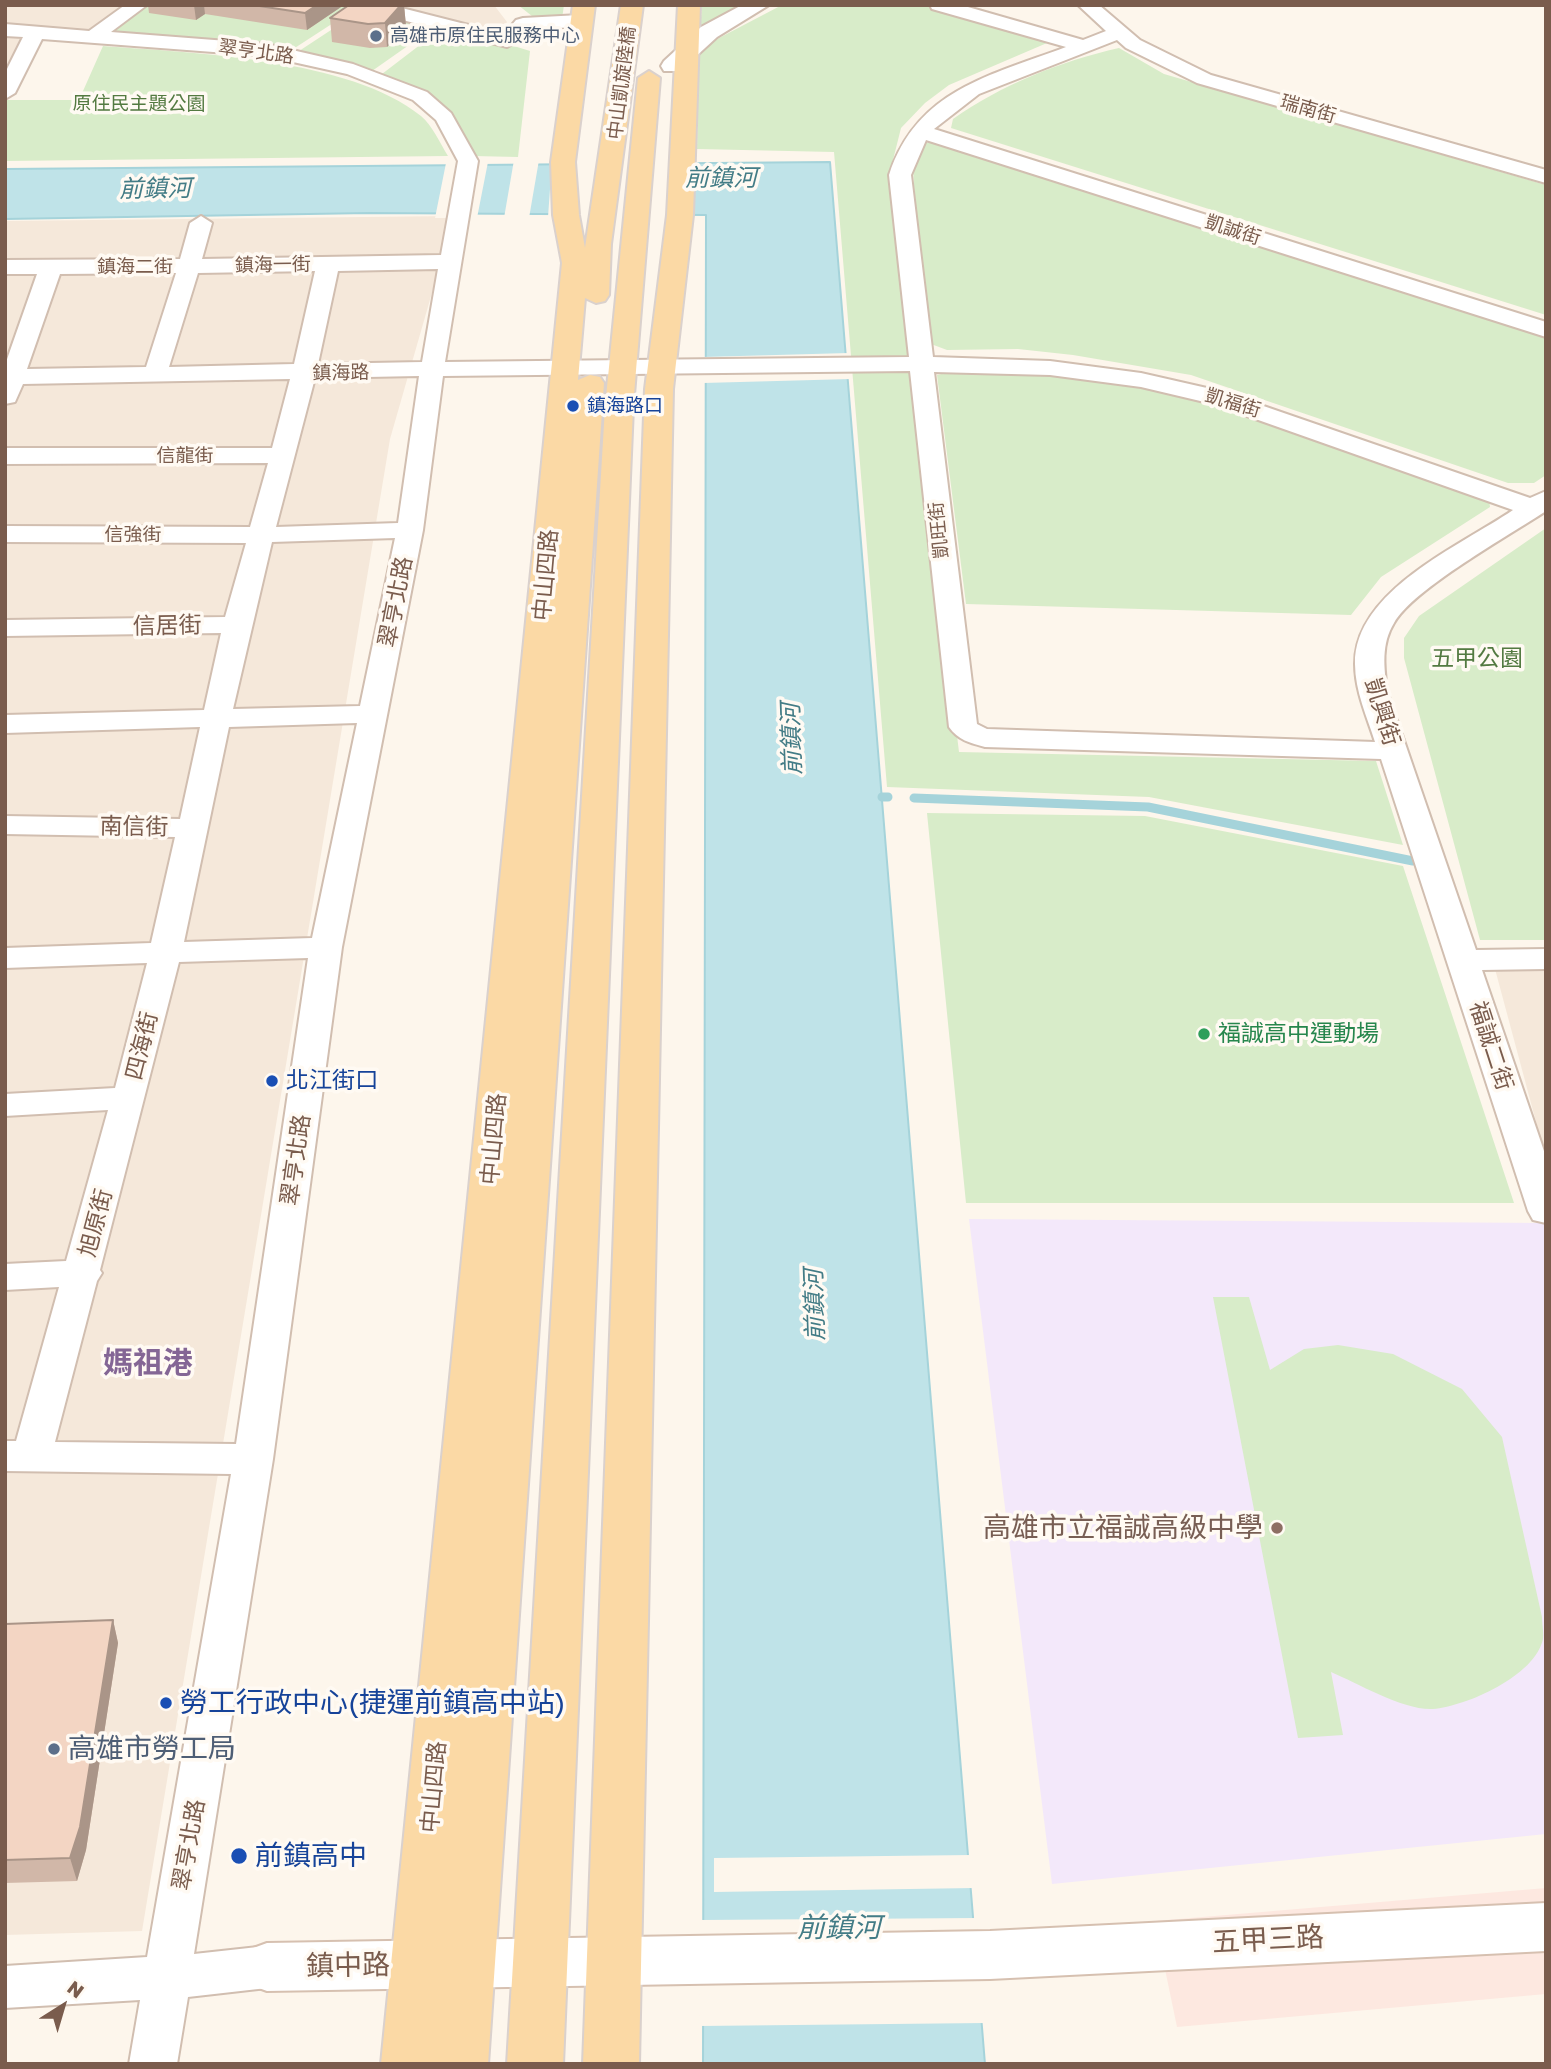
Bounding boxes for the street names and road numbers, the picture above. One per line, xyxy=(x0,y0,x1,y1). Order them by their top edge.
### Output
street label: 中山凱旋陸橋 xyxy=(604,25,640,141)
street label: 翠亨北路 xyxy=(217,35,295,69)
street label: 瑞南街 xyxy=(1277,90,1339,128)
street label: 凱誠街 xyxy=(1202,210,1264,250)
street label: 鎮海一街 xyxy=(235,253,311,277)
street label: 鎮海二街 xyxy=(97,256,173,278)
street label: 鎮海路 xyxy=(312,361,370,385)
street label: 凱福街 xyxy=(1202,384,1264,422)
street label: 信龍街 xyxy=(157,445,213,467)
street label: 凱旺街 xyxy=(925,500,953,560)
street label: 信強街 xyxy=(105,524,161,546)
street label: 中山四路 xyxy=(528,528,564,622)
street label: 翠亨北路 xyxy=(374,554,418,650)
street label: 信居街 xyxy=(132,612,202,640)
street label: 凱興街 xyxy=(1359,675,1405,749)
street label: 南信街 xyxy=(99,813,169,841)
street label: 福誠二街 xyxy=(1464,998,1518,1094)
street label: 四海街 xyxy=(120,1009,164,1083)
street label: 中山四路 xyxy=(476,1092,512,1186)
street label: 翠亨北路 xyxy=(276,1113,316,1207)
street label: 旭原街 xyxy=(74,1186,118,1260)
street label: 中山四路 xyxy=(416,1740,452,1834)
street label: 翠亨北路 xyxy=(167,1797,211,1893)
street label: 五甲三路 xyxy=(1211,1920,1325,1960)
street label: 鎮中路 xyxy=(306,1948,390,1984)

